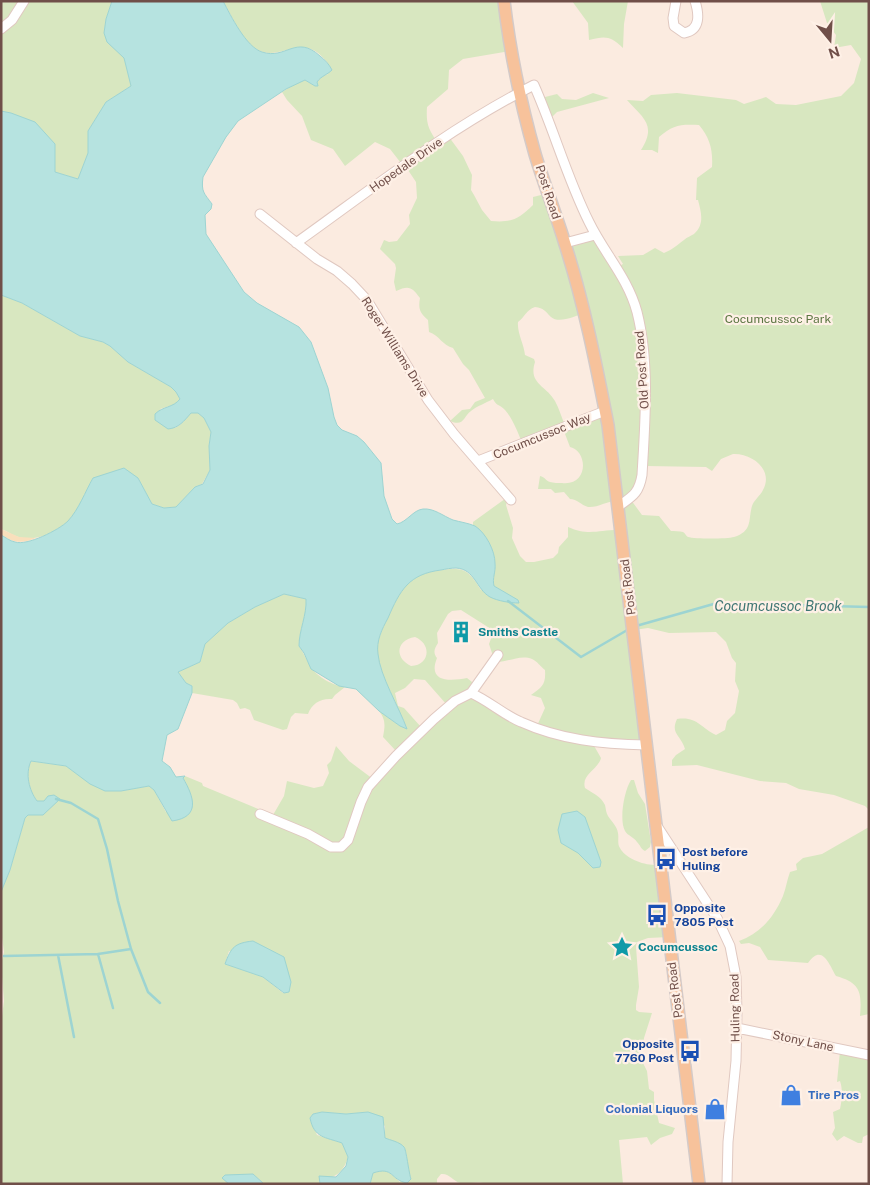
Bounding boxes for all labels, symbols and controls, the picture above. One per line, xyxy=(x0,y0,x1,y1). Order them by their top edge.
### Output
north arrow xyxy=(805,15,855,65)
text: N xyxy=(826,43,842,62)
street label: Hopedale Drive xyxy=(367,135,445,195)
street label: Post Road xyxy=(533,163,563,221)
street label: Roger Williams Drive xyxy=(359,294,432,400)
park label: Cocumcussoc Park xyxy=(725,312,831,326)
street label: Old Post Road xyxy=(632,330,652,410)
street label: Cocumcussoc Way xyxy=(491,410,593,462)
street label: Post Road xyxy=(618,558,638,616)
water label: Cocumcussoc Brook xyxy=(714,598,842,614)
building icon: Smiths Castle xyxy=(448,619,474,645)
place label: Smiths Castle xyxy=(478,625,558,639)
place label: Post before Huling xyxy=(682,845,748,873)
bus stop icon: Post before Huling xyxy=(653,846,679,872)
place label: Opposite 7805 Post xyxy=(674,901,734,929)
bus stop icon: Opposite 7805 Post xyxy=(644,902,670,928)
place icon: Cocumcussoc xyxy=(609,934,635,960)
place label: Cocumcussoc xyxy=(638,940,718,954)
street label: Post Road xyxy=(665,961,685,1019)
street label: Huling Road xyxy=(727,974,743,1042)
street label: Stony Lane xyxy=(771,1028,835,1054)
place label: Opposite 7760 Post xyxy=(615,1037,674,1065)
bus stop icon: Opposite 7760 Post xyxy=(677,1038,703,1064)
shop icon: Tire Pros xyxy=(778,1082,804,1108)
place label: Tire Pros xyxy=(808,1088,859,1102)
shop icon: Colonial Liquors xyxy=(702,1096,728,1122)
place label: Colonial Liquors xyxy=(605,1102,698,1116)

